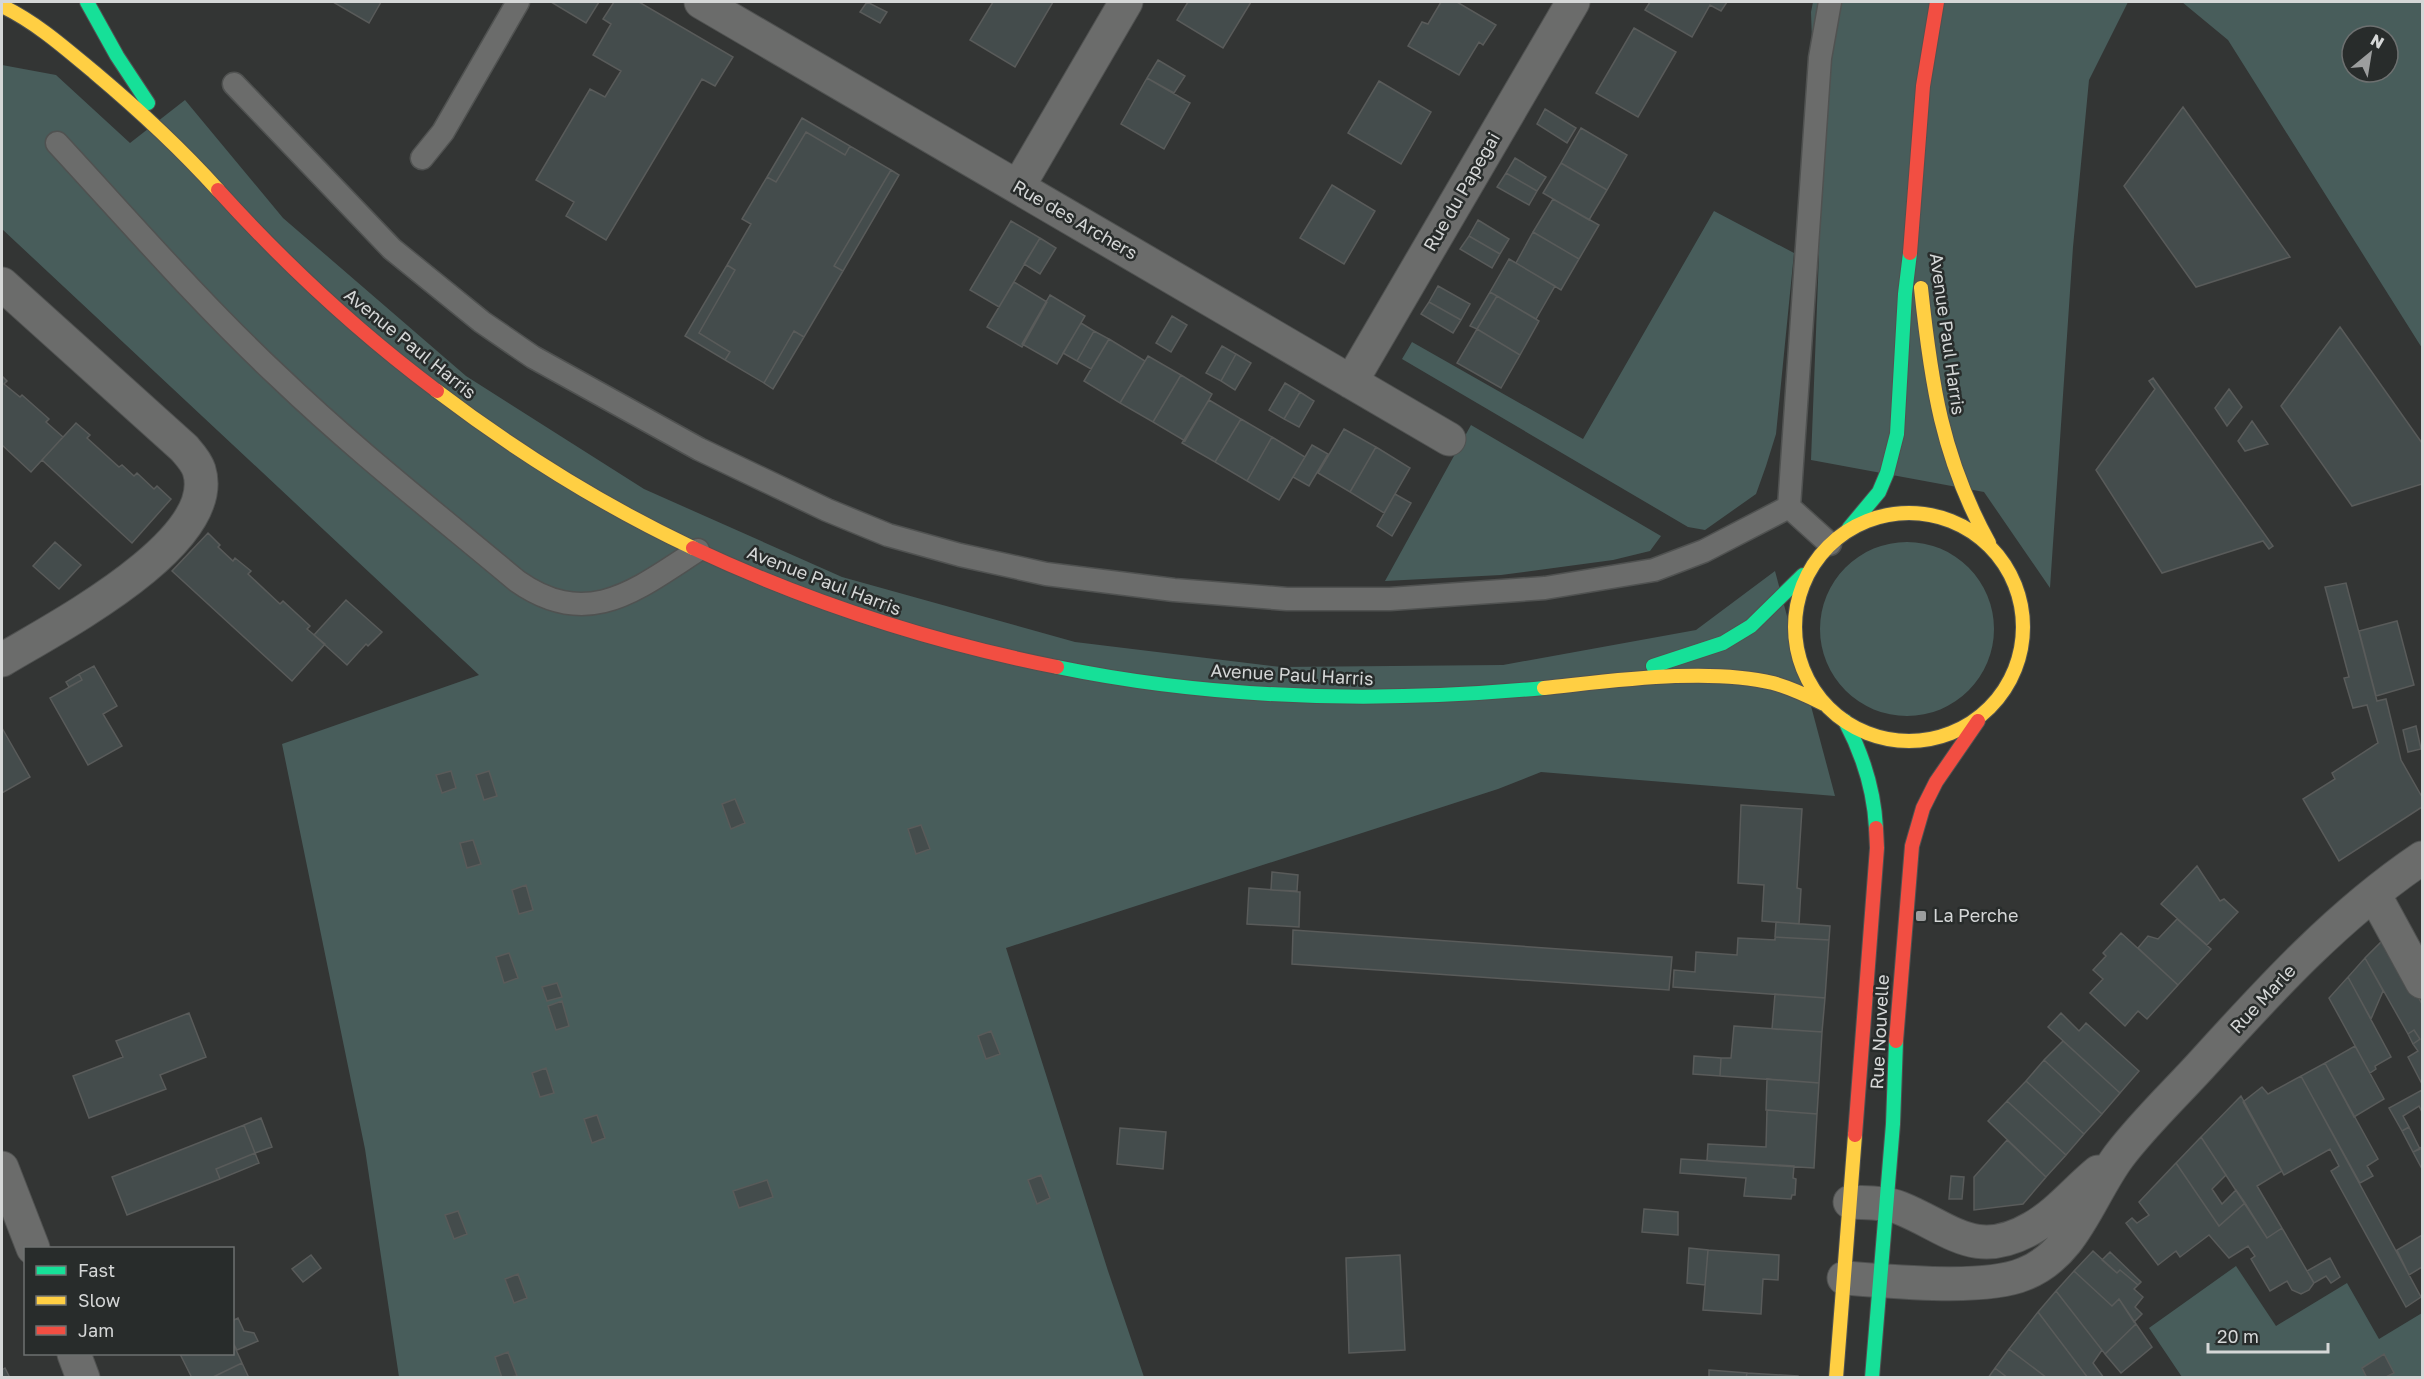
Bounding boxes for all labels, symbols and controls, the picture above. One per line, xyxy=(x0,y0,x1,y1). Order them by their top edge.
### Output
north arrow xyxy=(2340,24,2400,84)
text: N xyxy=(2367,29,2388,53)
street label: Rue du Papegai xyxy=(1418,128,1504,255)
street label: Rue des Archers xyxy=(1009,175,1142,264)
street label: Avenue Paul Harris xyxy=(1926,252,1970,416)
street label: Avenue Paul Harris xyxy=(340,283,481,403)
street label: Avenue Paul Harris xyxy=(744,541,904,620)
street label: Avenue Paul Harris xyxy=(1210,659,1374,689)
place label: La Perche xyxy=(1933,904,2018,926)
marker: La Perche xyxy=(1914,909,1928,923)
street label: Rue Marle xyxy=(2225,959,2300,1037)
street label: Rue Nouvelle xyxy=(1865,974,1893,1090)
legend xyxy=(24,1247,234,1355)
text: Fast xyxy=(78,1259,115,1281)
text: Slow xyxy=(78,1289,121,1311)
scale bar xyxy=(2208,1316,2328,1354)
text: Jam xyxy=(78,1319,114,1341)
text: 20 m xyxy=(2217,1325,2259,1347)

